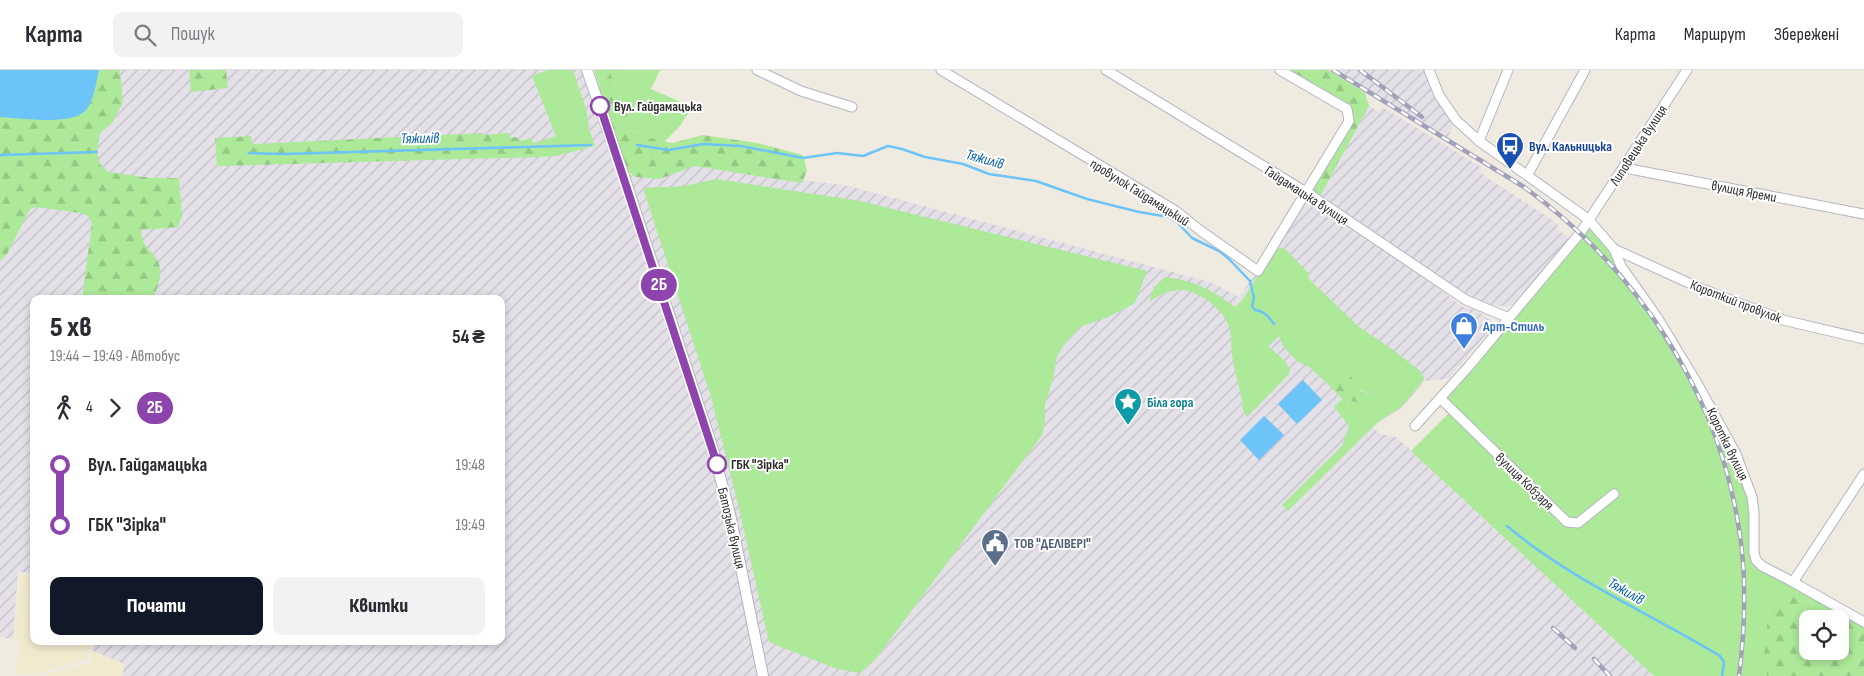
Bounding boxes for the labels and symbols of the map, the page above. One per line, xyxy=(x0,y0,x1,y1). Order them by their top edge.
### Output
marker: Вул. Гайдамацька xyxy=(590,96,610,116)
place label: Вул. Гайдамацька xyxy=(614,98,702,115)
street label: Липовецька вулиця xyxy=(1606,102,1671,190)
water label: Тяжилів xyxy=(400,129,440,148)
bus stop icon: Вул. Кальницька xyxy=(1495,131,1525,170)
place label: Вул. Кальницька xyxy=(1529,138,1612,155)
water label: Тяжилів xyxy=(964,145,1006,174)
street label: провулок Гайдамацький xyxy=(1087,155,1193,230)
street label: Гайдамацька вулиця xyxy=(1262,162,1352,229)
street label: вулиця Яреми xyxy=(1710,177,1778,206)
line badge: 2Б xyxy=(636,269,682,301)
street label: Короткий провулок xyxy=(1688,276,1785,327)
shop icon: Арт-Стиль xyxy=(1449,311,1479,350)
place label: Арт-Стиль xyxy=(1482,318,1545,335)
place icon: Біла гора xyxy=(1113,387,1143,426)
place label: Біла гора xyxy=(1147,394,1194,411)
street label: Коротка вулиця xyxy=(1703,405,1752,483)
street label: вулиця Кобзаря xyxy=(1492,449,1557,513)
marker: ГБК "Зірка" xyxy=(707,454,727,474)
place label: ГБК "Зірка" xyxy=(731,456,789,473)
street label: Батозька вулиця xyxy=(714,486,749,570)
public building icon: ТОВ "ДЕЛІВЕРІ" xyxy=(980,528,1010,567)
place label: ТОВ "ДЕЛІВЕРІ" xyxy=(1014,535,1091,552)
water label: Тяжилів xyxy=(1604,574,1647,609)

